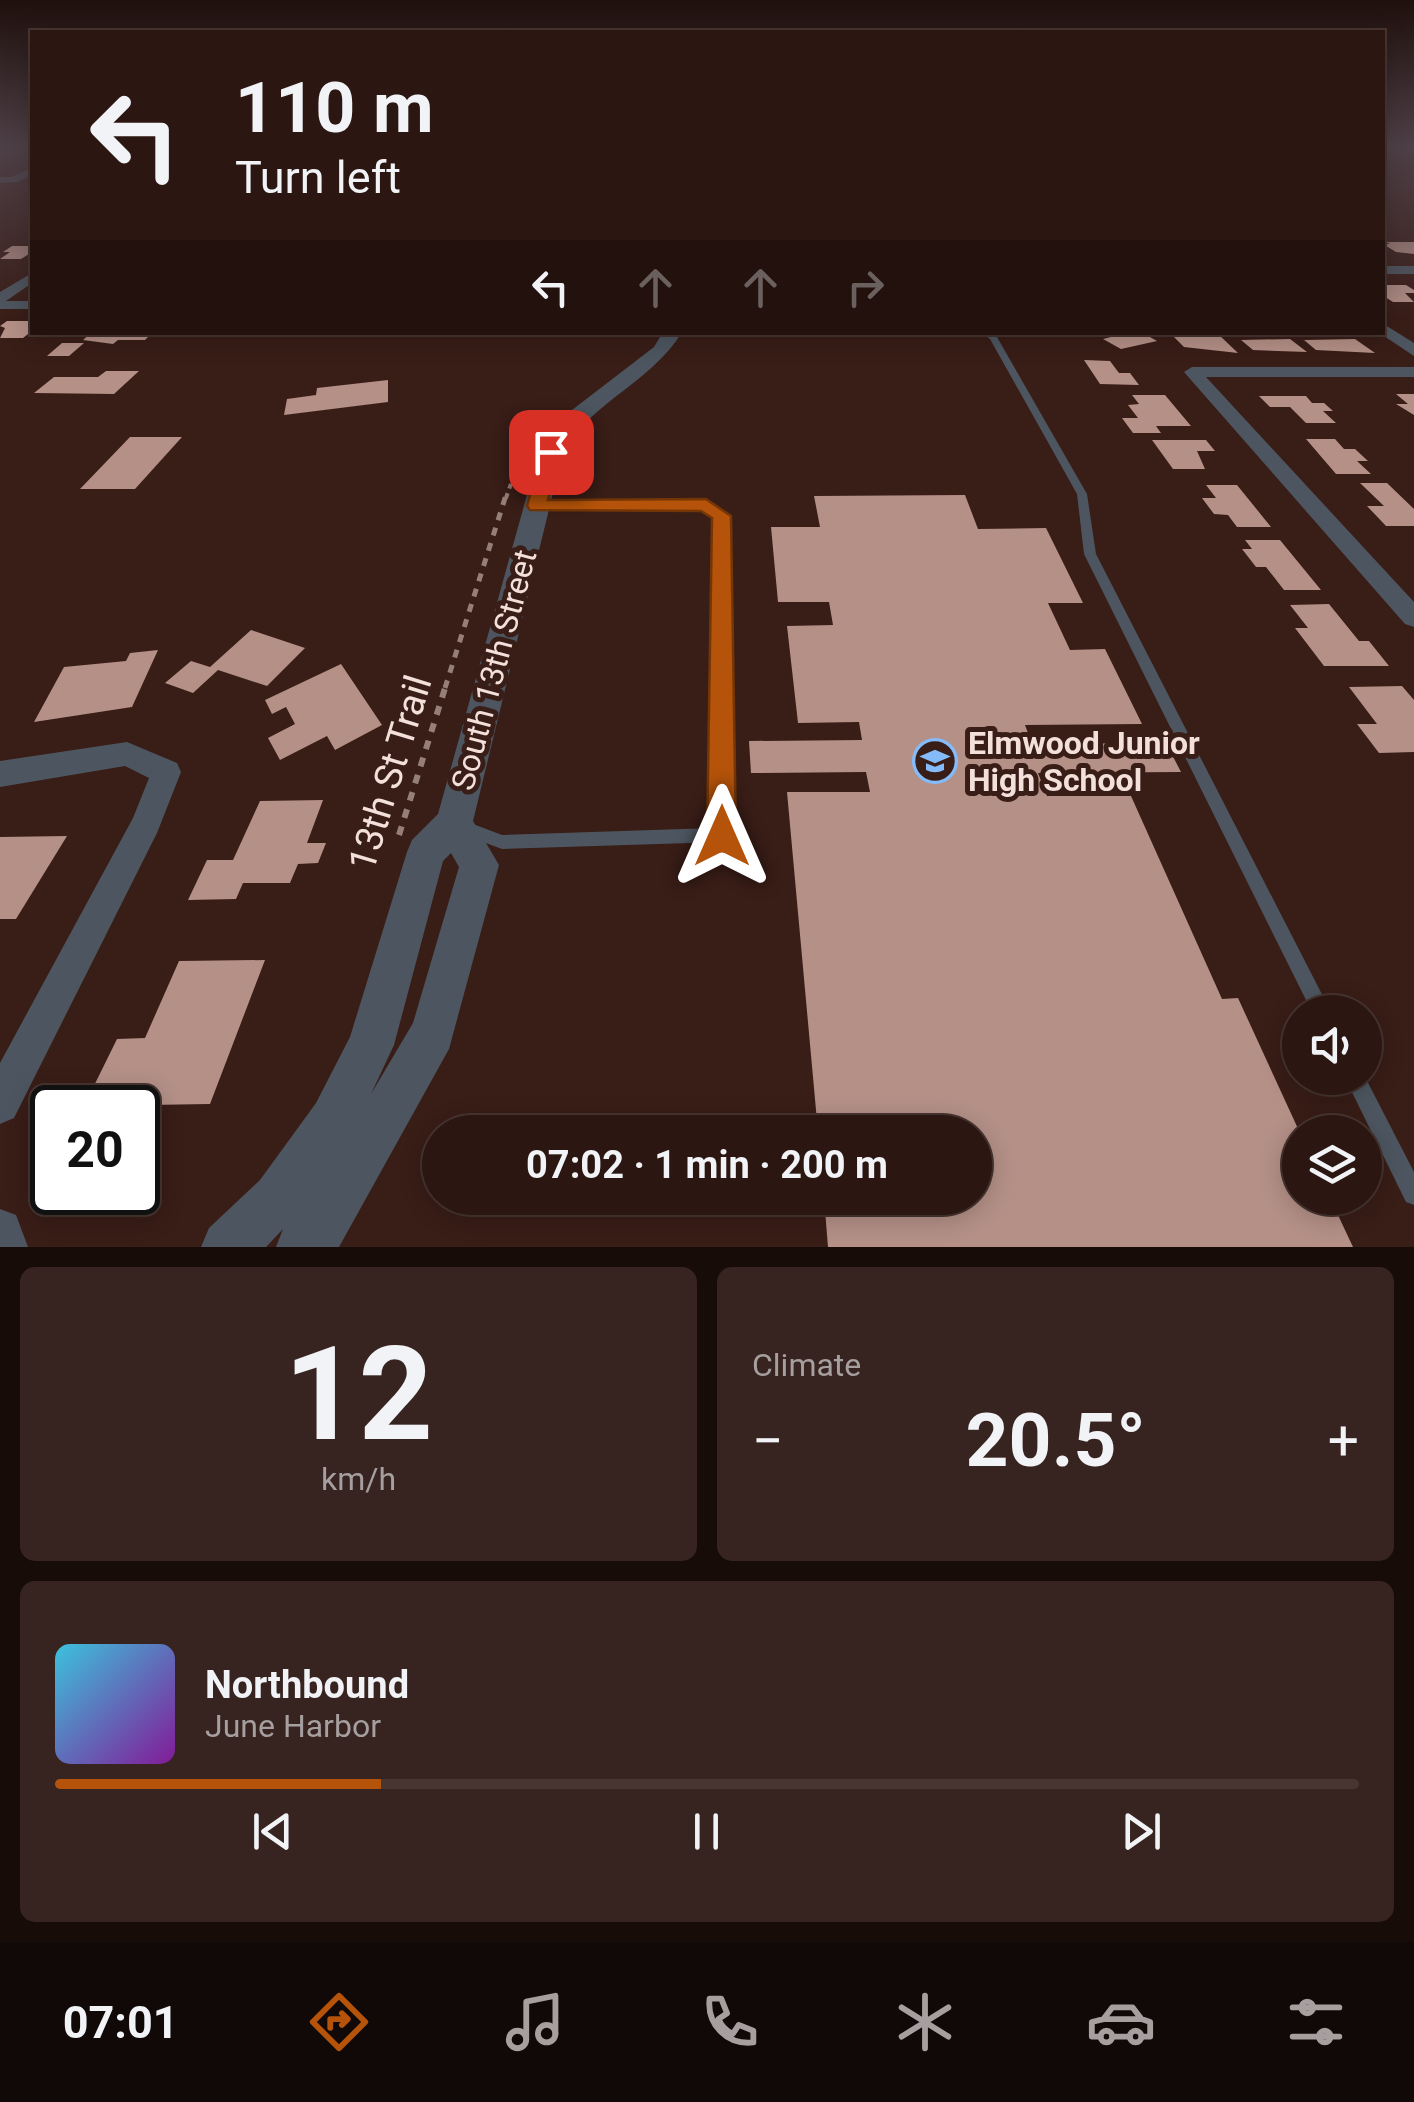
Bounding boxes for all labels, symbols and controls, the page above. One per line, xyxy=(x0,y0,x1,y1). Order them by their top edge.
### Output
text: 110 m xyxy=(235,67,434,149)
icon: left xyxy=(70,70,200,200)
text: Turn left xyxy=(235,151,401,204)
icon: left xyxy=(523,260,578,315)
icon: ahead xyxy=(628,260,683,315)
icon: ahead xyxy=(733,260,788,315)
icon: right xyxy=(838,260,893,315)
pin xyxy=(509,410,594,495)
icon: arrive xyxy=(524,425,579,480)
street label: South 13th Street xyxy=(444,546,544,794)
street label: 13th St Trail xyxy=(339,670,441,876)
place label: Elmwood Junior High School xyxy=(968,724,1200,799)
school or university icon: Elmwood Junior High School xyxy=(912,738,958,784)
position arrow xyxy=(670,784,774,888)
map controls xyxy=(1282,995,1382,1215)
button: sound xyxy=(1282,995,1382,1095)
speed limit sign: 20 xyxy=(30,1085,160,1215)
button: layers xyxy=(1282,1115,1382,1215)
text: 07:02 · 1 min · 200 m xyxy=(526,1143,888,1187)
text: 12 xyxy=(284,1318,433,1471)
text: Climate xyxy=(752,1346,861,1384)
text: 20.5° xyxy=(966,1396,1146,1484)
text: − xyxy=(752,1409,783,1473)
text: + xyxy=(1328,1409,1359,1473)
text: km/h xyxy=(321,1460,396,1498)
text: Northbound xyxy=(205,1663,409,1707)
text: June Harbor xyxy=(205,1707,381,1745)
icon: previous xyxy=(245,1804,300,1859)
icon: pause xyxy=(679,1804,734,1859)
icon: next xyxy=(1114,1804,1169,1859)
icon: directions xyxy=(304,1987,374,2057)
icon: music xyxy=(500,1987,570,2057)
icon: phone xyxy=(695,1987,765,2057)
icon: climate xyxy=(890,1987,960,2057)
icon: car xyxy=(1086,1987,1156,2057)
icon: filters xyxy=(1281,1987,1351,2057)
text: 07:01 xyxy=(63,1996,179,2049)

